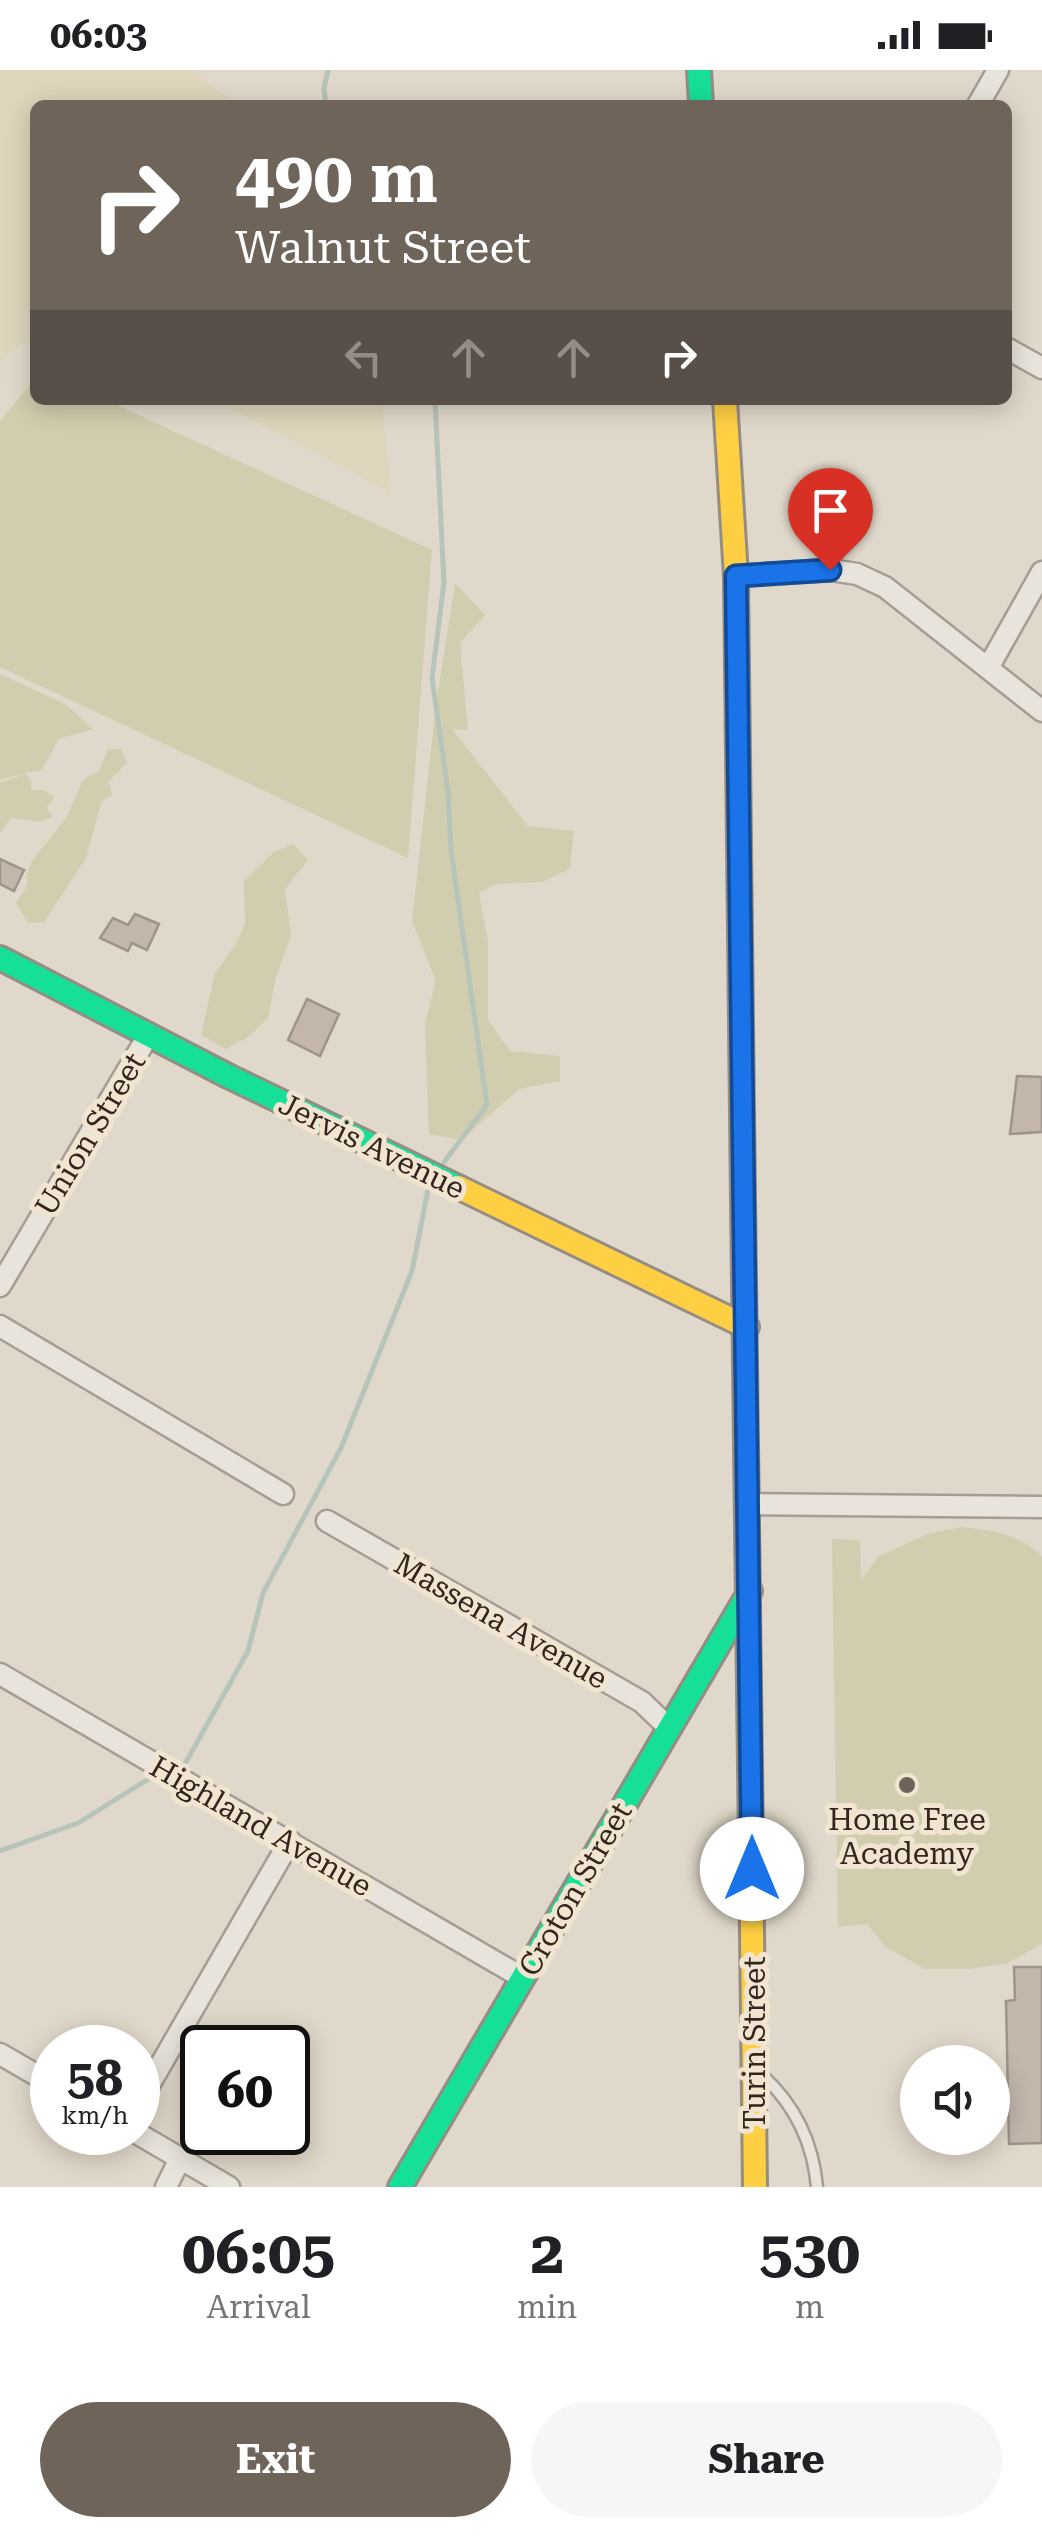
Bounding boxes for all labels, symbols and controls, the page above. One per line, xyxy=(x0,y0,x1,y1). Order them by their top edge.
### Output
text: 06:03 xyxy=(50,13,147,57)
text: 490 m xyxy=(235,137,438,219)
icon: right xyxy=(70,140,200,270)
text: Walnut Street xyxy=(235,221,531,274)
icon: left xyxy=(336,330,391,385)
icon: ahead xyxy=(441,330,496,385)
icon: ahead xyxy=(546,330,601,385)
icon: right xyxy=(651,330,706,385)
pin xyxy=(788,468,873,571)
icon: arrive xyxy=(803,483,858,538)
street label: Union Street xyxy=(28,1046,152,1222)
street label: Jervis Avenue xyxy=(273,1086,471,1206)
street label: Massena Avenue xyxy=(388,1546,614,1696)
street label: Highland Avenue xyxy=(144,1748,378,1904)
marker: Home Free Academy xyxy=(896,1774,918,1796)
street label: Croton Street xyxy=(511,1796,639,1982)
place label: Home Free Academy xyxy=(828,1802,986,1871)
position arrow xyxy=(700,1817,804,1921)
street label: Turin Street xyxy=(737,1956,772,2130)
speed limit sign: 60 xyxy=(180,2025,310,2155)
map controls xyxy=(900,2045,1010,2155)
button: sound xyxy=(900,2045,1010,2155)
text: 58 xyxy=(67,2049,123,2107)
text: km/h xyxy=(62,2101,128,2130)
text: 06:05 xyxy=(182,2217,335,2288)
text: 2 xyxy=(530,2217,564,2288)
text: 530 xyxy=(759,2217,860,2288)
text: Arrival xyxy=(207,2288,311,2326)
text: min xyxy=(517,2288,577,2326)
text: m xyxy=(795,2288,824,2326)
button: Exit xyxy=(40,2402,511,2517)
button: Share xyxy=(531,2402,1002,2517)

